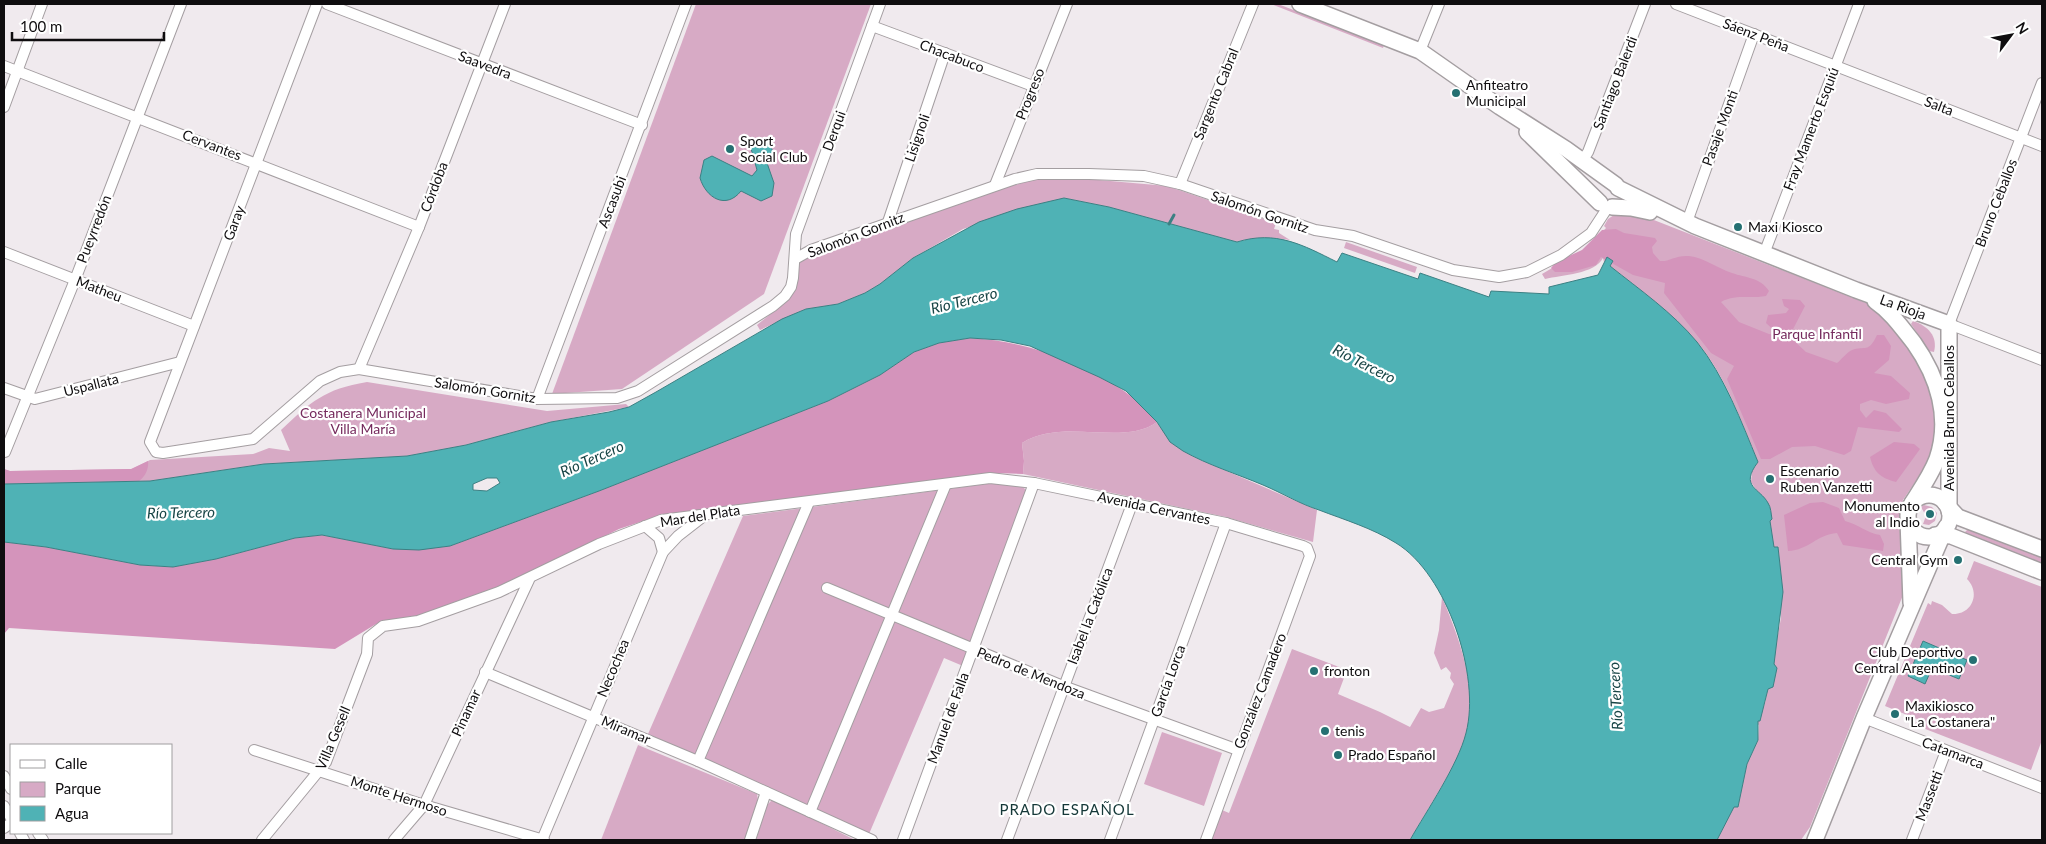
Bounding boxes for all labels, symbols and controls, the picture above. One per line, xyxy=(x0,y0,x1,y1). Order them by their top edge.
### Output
scale bar xyxy=(12,10,165,42)
north arrow xyxy=(1986,10,2036,60)
street label: Sáenz Peña xyxy=(1721,14,1792,55)
text: 100 m xyxy=(20,17,62,35)
text: N xyxy=(2012,19,2033,37)
street label: Santiago Balerdi xyxy=(1589,34,1640,132)
street label: Chacabuco xyxy=(917,35,987,76)
street label: Sargento Cabral xyxy=(1189,45,1242,142)
street label: Saavedra xyxy=(456,47,514,82)
street label: Progreso xyxy=(1011,65,1048,122)
street label: Fray Mamerto Esquiú xyxy=(1779,65,1842,193)
place label: Anfiteatro Municipal xyxy=(1466,76,1528,109)
marker: Anfiteatro Municipal xyxy=(1450,87,1462,99)
street label: Pasaje Monti xyxy=(1698,88,1741,168)
street label: Salta xyxy=(1922,92,1956,119)
street label: Derqui xyxy=(818,108,849,153)
street label: Lisignoli xyxy=(900,112,933,164)
street label: Cervantes xyxy=(180,126,244,164)
place label: Sport Social Club xyxy=(740,132,808,165)
marker: Sport Social Club xyxy=(724,143,736,155)
street label: Bruno Ceballos xyxy=(1971,156,2020,249)
street label: Córdoba xyxy=(416,159,451,214)
street label: Ascasubi xyxy=(594,173,629,230)
street label: Salomón Gornitz xyxy=(1209,187,1311,236)
street label: Pueyrredón xyxy=(73,192,114,265)
street label: Garay xyxy=(219,202,248,243)
street label: Salomón Gornitz xyxy=(805,208,907,261)
place label: Maxi Kiosco xyxy=(1748,218,1823,235)
marker: Maxi Kiosco xyxy=(1732,221,1744,233)
street label: Matheu xyxy=(74,272,124,305)
water label: Río Tercero xyxy=(929,283,999,317)
street label: La Rioja xyxy=(1878,290,1929,323)
park label: Parque Infantil xyxy=(1772,325,1862,342)
water label: Río Tercero xyxy=(1330,340,1399,387)
street label: Avenida Bruno Ceballos xyxy=(1940,345,1957,491)
street label: Uspallata xyxy=(62,369,120,400)
street label: Salomón Gornitz xyxy=(433,373,537,406)
park label: Costanera Municipal Villa María xyxy=(300,404,426,437)
water label: Río Tercero xyxy=(557,436,627,480)
place label: Escenario Ruben Vanzetti xyxy=(1780,462,1872,495)
marker: Escenario Ruben Vanzetti xyxy=(1764,473,1776,485)
street label: Avenida Cervantes xyxy=(1096,487,1212,528)
place label: Monumento al Indio xyxy=(1844,497,1920,530)
street label: Mar del Plata xyxy=(659,501,741,530)
water label: Río Tercero xyxy=(147,502,215,522)
marker: Monumento al Indio xyxy=(1924,508,1936,520)
place label: Central Gym xyxy=(1871,551,1948,568)
marker: Central Gym xyxy=(1952,554,1964,566)
street label: Isabel la Católica xyxy=(1063,565,1116,667)
street label: González Camadero xyxy=(1230,631,1289,751)
street label: Necochea xyxy=(593,636,632,699)
street label: García Lorca xyxy=(1147,642,1188,719)
street label: Pedro de Mendoza xyxy=(975,643,1088,702)
place label: Club Deportivo Central Argentino xyxy=(1854,643,1963,676)
marker: Club Deportivo Central Argentino xyxy=(1967,654,1979,666)
water label: Río Tercero xyxy=(1604,661,1626,730)
place label: fronton xyxy=(1324,662,1370,679)
marker: fronton xyxy=(1308,665,1320,677)
street label: Manuel de Falla xyxy=(923,670,972,766)
street label: Pinamar xyxy=(447,687,484,739)
place label: Maxikiosco "La Costanera" xyxy=(1905,697,1995,730)
street label: Villa Gesell xyxy=(312,703,354,772)
marker: Maxikiosco "La Costanera" xyxy=(1889,708,1901,720)
street label: Miramar xyxy=(599,712,653,747)
place label: tenis xyxy=(1335,722,1365,739)
marker: tenis xyxy=(1319,725,1331,737)
street label: Catamarca xyxy=(1920,733,1987,772)
legend xyxy=(10,744,172,834)
place label: Prado Español xyxy=(1348,746,1435,763)
marker: Prado Español xyxy=(1332,749,1344,761)
text: Calle xyxy=(55,754,88,772)
street label: Massetti xyxy=(1911,768,1946,823)
street label: Monte Hermoso xyxy=(349,772,450,819)
text: Parque xyxy=(55,779,101,797)
district label: PRADO ESPAÑOL xyxy=(999,800,1135,818)
text: Agua xyxy=(55,804,89,822)

